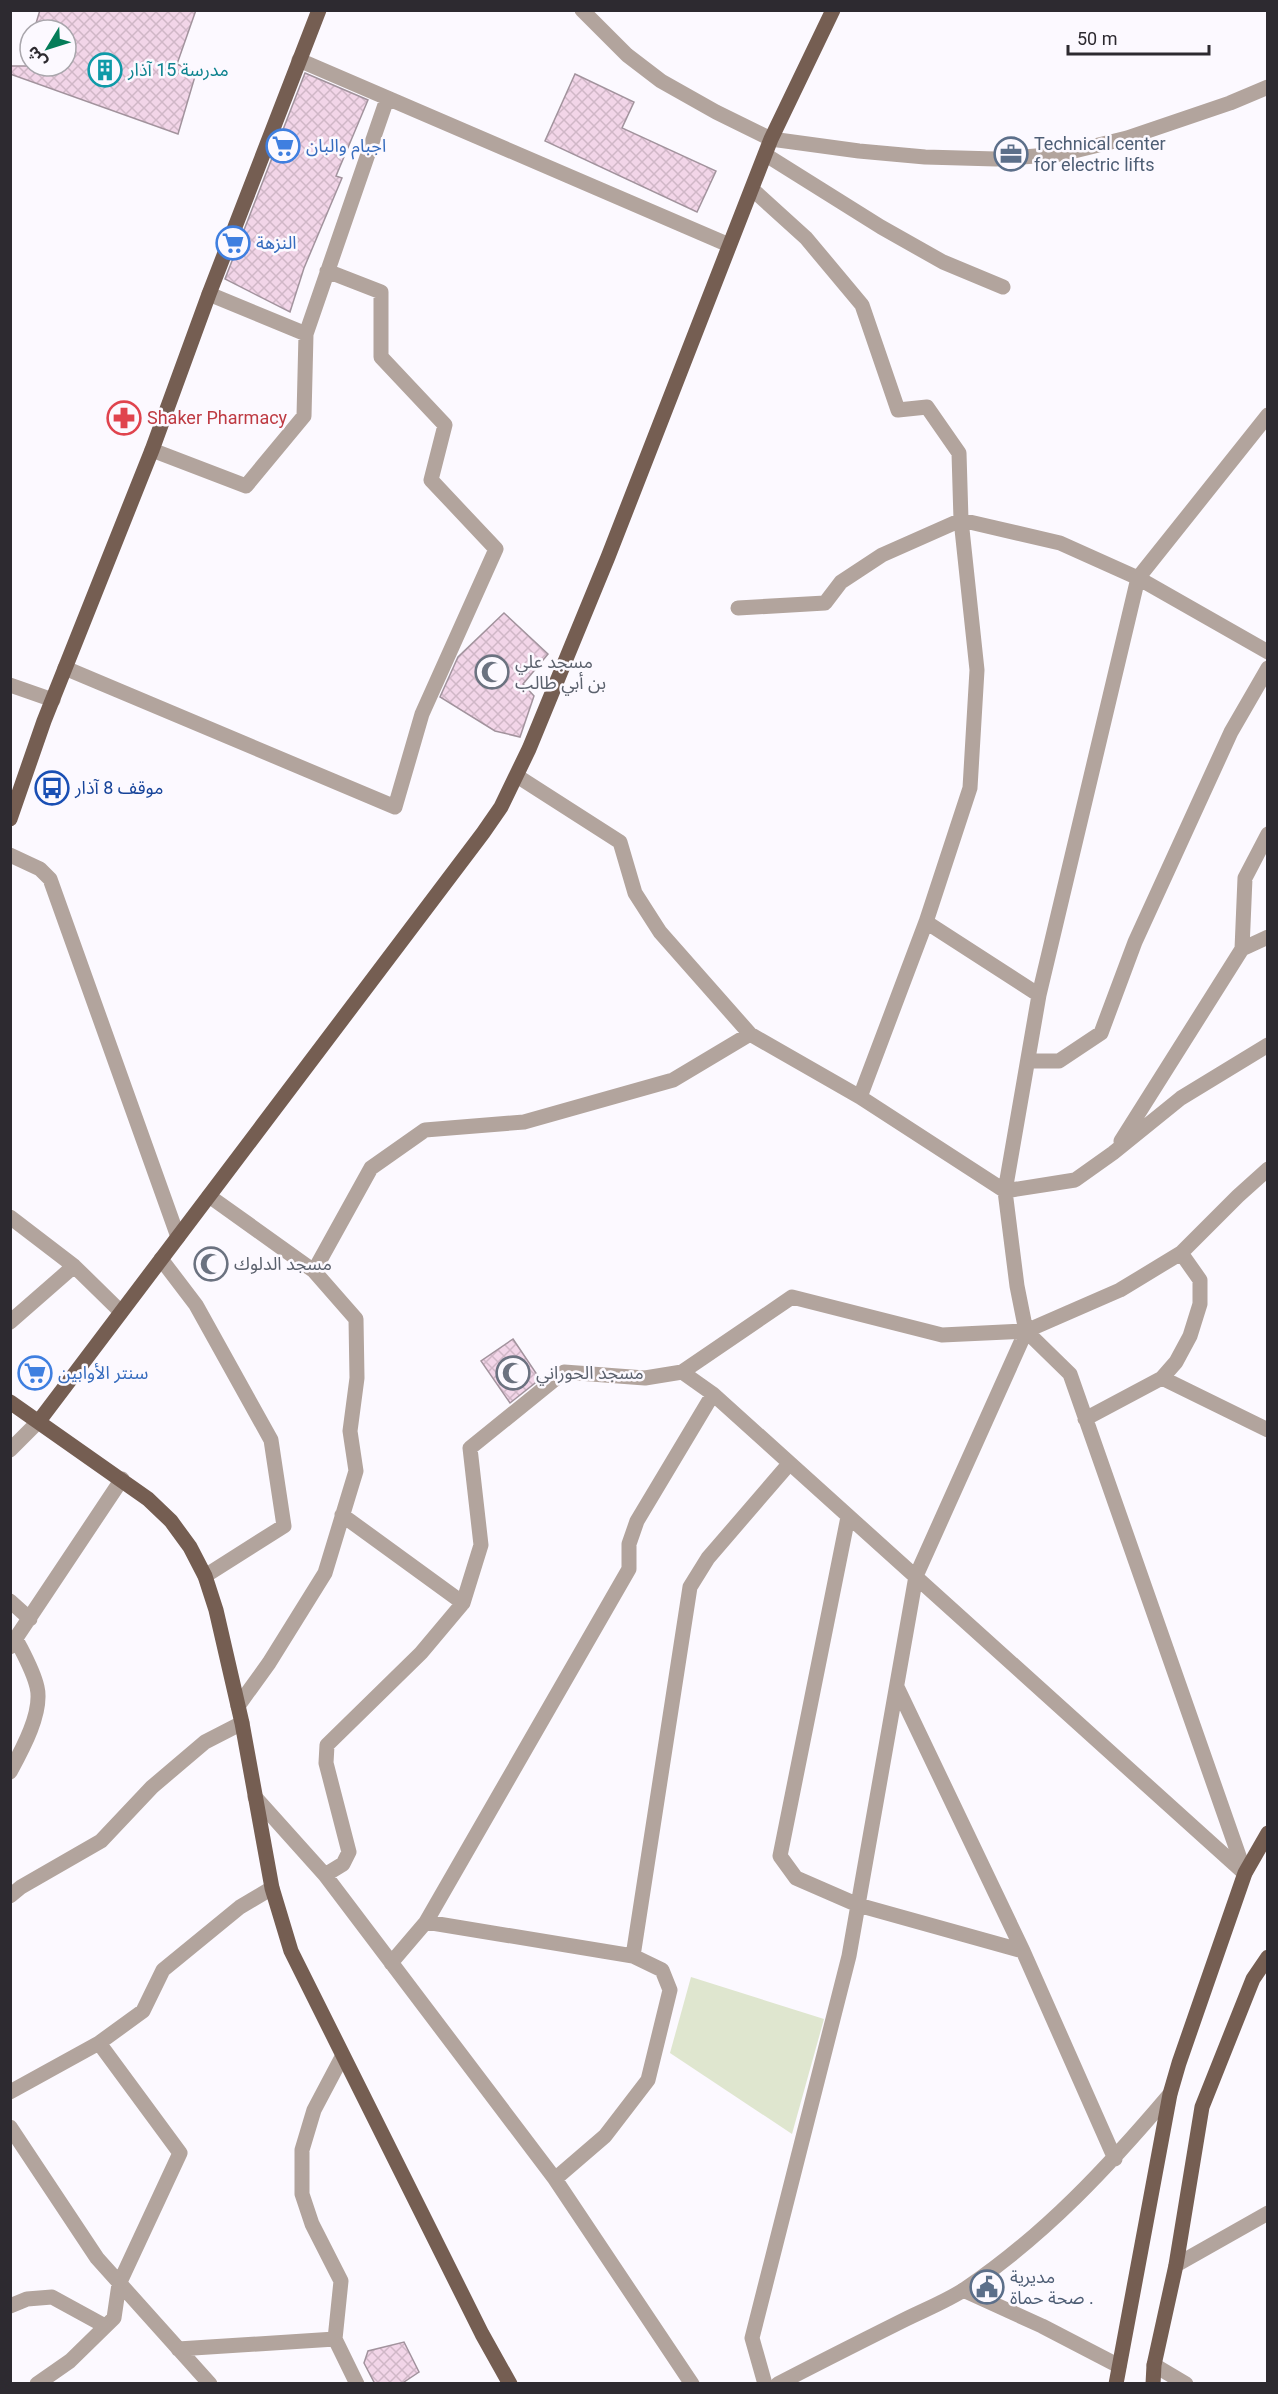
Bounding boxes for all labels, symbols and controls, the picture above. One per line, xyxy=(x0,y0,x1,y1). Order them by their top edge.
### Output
north arrow xyxy=(18,18,78,78)
scale bar xyxy=(1068,18,1209,56)
text: 50 m xyxy=(1077,28,1117,49)
text: ش xyxy=(22,42,51,71)
building icon: مدرسة 15 آذار xyxy=(87,52,123,88)
place label: مدرسة 15 آذار xyxy=(127,59,229,81)
supermarket icon: اجبام والبان xyxy=(265,128,301,164)
place label: Technical center for electric lifts xyxy=(1034,133,1166,175)
place label: اجبام والبان xyxy=(306,135,386,160)
office icon: Technical center for electric lifts xyxy=(993,136,1029,172)
supermarket icon: النزهة xyxy=(215,225,251,261)
place label: النزهة xyxy=(256,232,297,254)
pharmacy icon: Shaker Pharmacy xyxy=(106,400,142,436)
place label: Shaker Pharmacy xyxy=(147,407,288,428)
place label: مسجد علي بن أبي طالب xyxy=(515,651,606,696)
mosque icon: مسجد علي بن أبي طالب xyxy=(474,654,510,690)
bus stop icon: موقف 8 آذار xyxy=(34,770,70,806)
place label: موقف 8 آذار xyxy=(74,777,164,799)
mosque icon: مسجد الدلوك xyxy=(193,1246,229,1282)
place label: مسجد الدلوك xyxy=(234,1253,332,1275)
supermarket icon: سنتر الأوابين xyxy=(17,1355,53,1391)
mosque icon: مسجد الحوراني xyxy=(495,1355,531,1391)
place label: سنتر الأوابين xyxy=(58,1362,148,1384)
place label: مسجد الحوراني xyxy=(536,1362,644,1386)
place label: مديرية صحة حماة . xyxy=(1010,2266,1094,2308)
public building icon: مديرية صحة حماة . xyxy=(969,2269,1005,2305)

